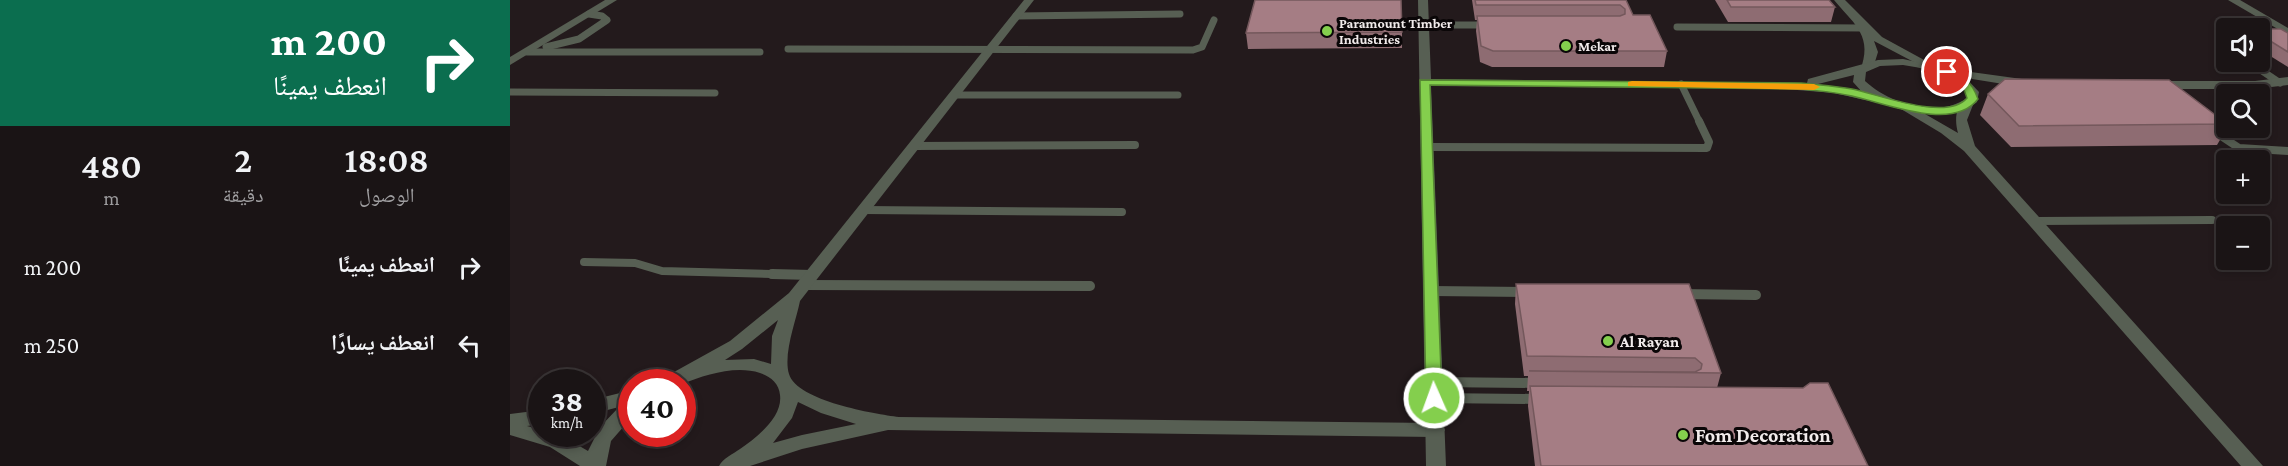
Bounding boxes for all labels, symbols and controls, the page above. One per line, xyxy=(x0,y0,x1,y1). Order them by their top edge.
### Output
place label: Paramount Timber Industries xyxy=(1339,15,1453,47)
text: 200 m xyxy=(271,17,387,64)
map controls xyxy=(2216,18,2270,270)
button: sound xyxy=(2216,18,2270,72)
icon: right xyxy=(408,24,486,102)
marker: Paramount Timber Industries xyxy=(1320,24,1334,38)
place label: Mekar xyxy=(1578,38,1617,54)
marker: Mekar xyxy=(1559,39,1573,53)
pin xyxy=(1921,46,1972,97)
icon: arrive xyxy=(1930,55,1963,88)
text: انعطف يمينًا xyxy=(273,71,387,101)
button: search xyxy=(2216,84,2270,138)
text: 2 xyxy=(234,140,252,180)
text: 18:08 xyxy=(345,140,429,180)
text: 480 xyxy=(81,146,142,186)
button: + xyxy=(2216,150,2270,204)
text: دقيقة xyxy=(223,184,264,206)
text: الوصول xyxy=(359,184,414,206)
text: m xyxy=(103,187,119,209)
button: − xyxy=(2216,216,2270,270)
icon: right xyxy=(453,251,486,284)
text: انعطف يمينًا xyxy=(337,252,435,277)
text: 200 m xyxy=(24,255,81,280)
icon: left xyxy=(453,329,486,362)
text: انعطف يسارًا xyxy=(331,330,435,355)
text: 250 m xyxy=(24,333,79,358)
place label: Al Rayan xyxy=(1619,333,1679,350)
marker: Al Rayan xyxy=(1601,334,1615,348)
position arrow xyxy=(1402,366,1466,430)
speed limit sign: 40 xyxy=(618,369,696,447)
text: 38 xyxy=(551,384,583,417)
text: km/h xyxy=(551,415,583,431)
place label: Fom Decoration xyxy=(1695,424,1831,446)
marker: Fom Decoration xyxy=(1676,428,1690,442)

